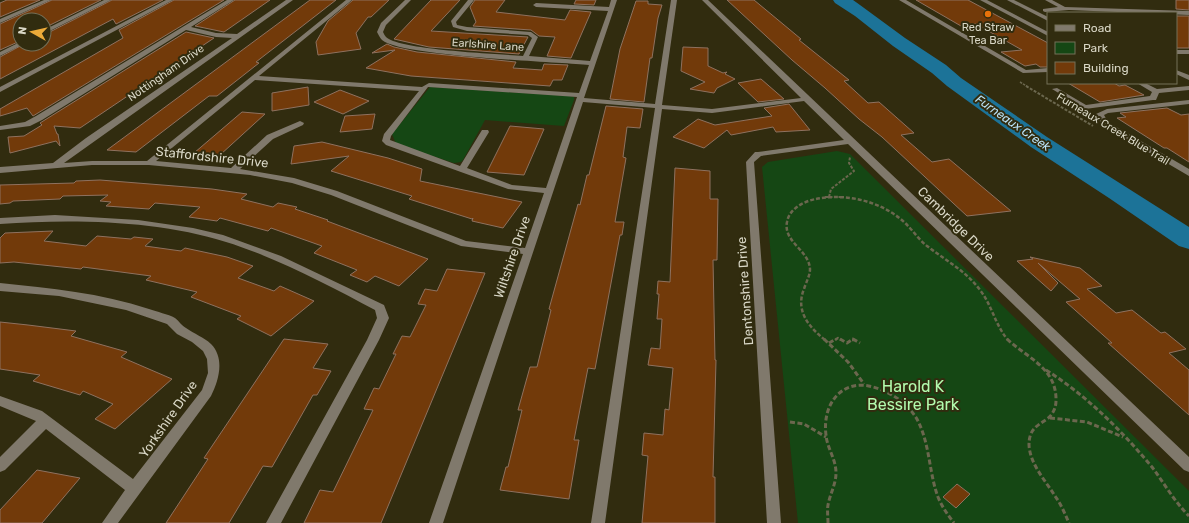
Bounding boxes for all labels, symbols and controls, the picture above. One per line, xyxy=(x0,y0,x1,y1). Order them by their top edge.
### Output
marker: Red Straw Tea Bar xyxy=(983,9,993,19)
north arrow xyxy=(12,12,52,52)
legend xyxy=(1047,12,1177,84)
place label: Red Straw Tea Bar xyxy=(962,21,1014,47)
text: Road xyxy=(1083,21,1111,35)
text: N xyxy=(16,26,30,36)
street label: Earlshire Lane xyxy=(451,36,525,54)
text: Park xyxy=(1083,41,1109,55)
street label: Nottingham Drive xyxy=(125,42,207,104)
text: Building xyxy=(1083,61,1129,75)
street label: Furneaux Creek Blue Trail xyxy=(1054,90,1172,168)
water label: Furneaux Creek xyxy=(973,92,1054,155)
street label: Staffordshire Drive xyxy=(155,144,269,170)
street label: Cambridge Drive xyxy=(914,184,997,265)
street label: Wiltshire Drive xyxy=(491,214,533,300)
street label: Dentonshire Drive xyxy=(734,236,756,346)
park label: Harold K Bessire Park xyxy=(867,377,960,414)
street label: Yorkshire Drive xyxy=(136,378,200,460)

